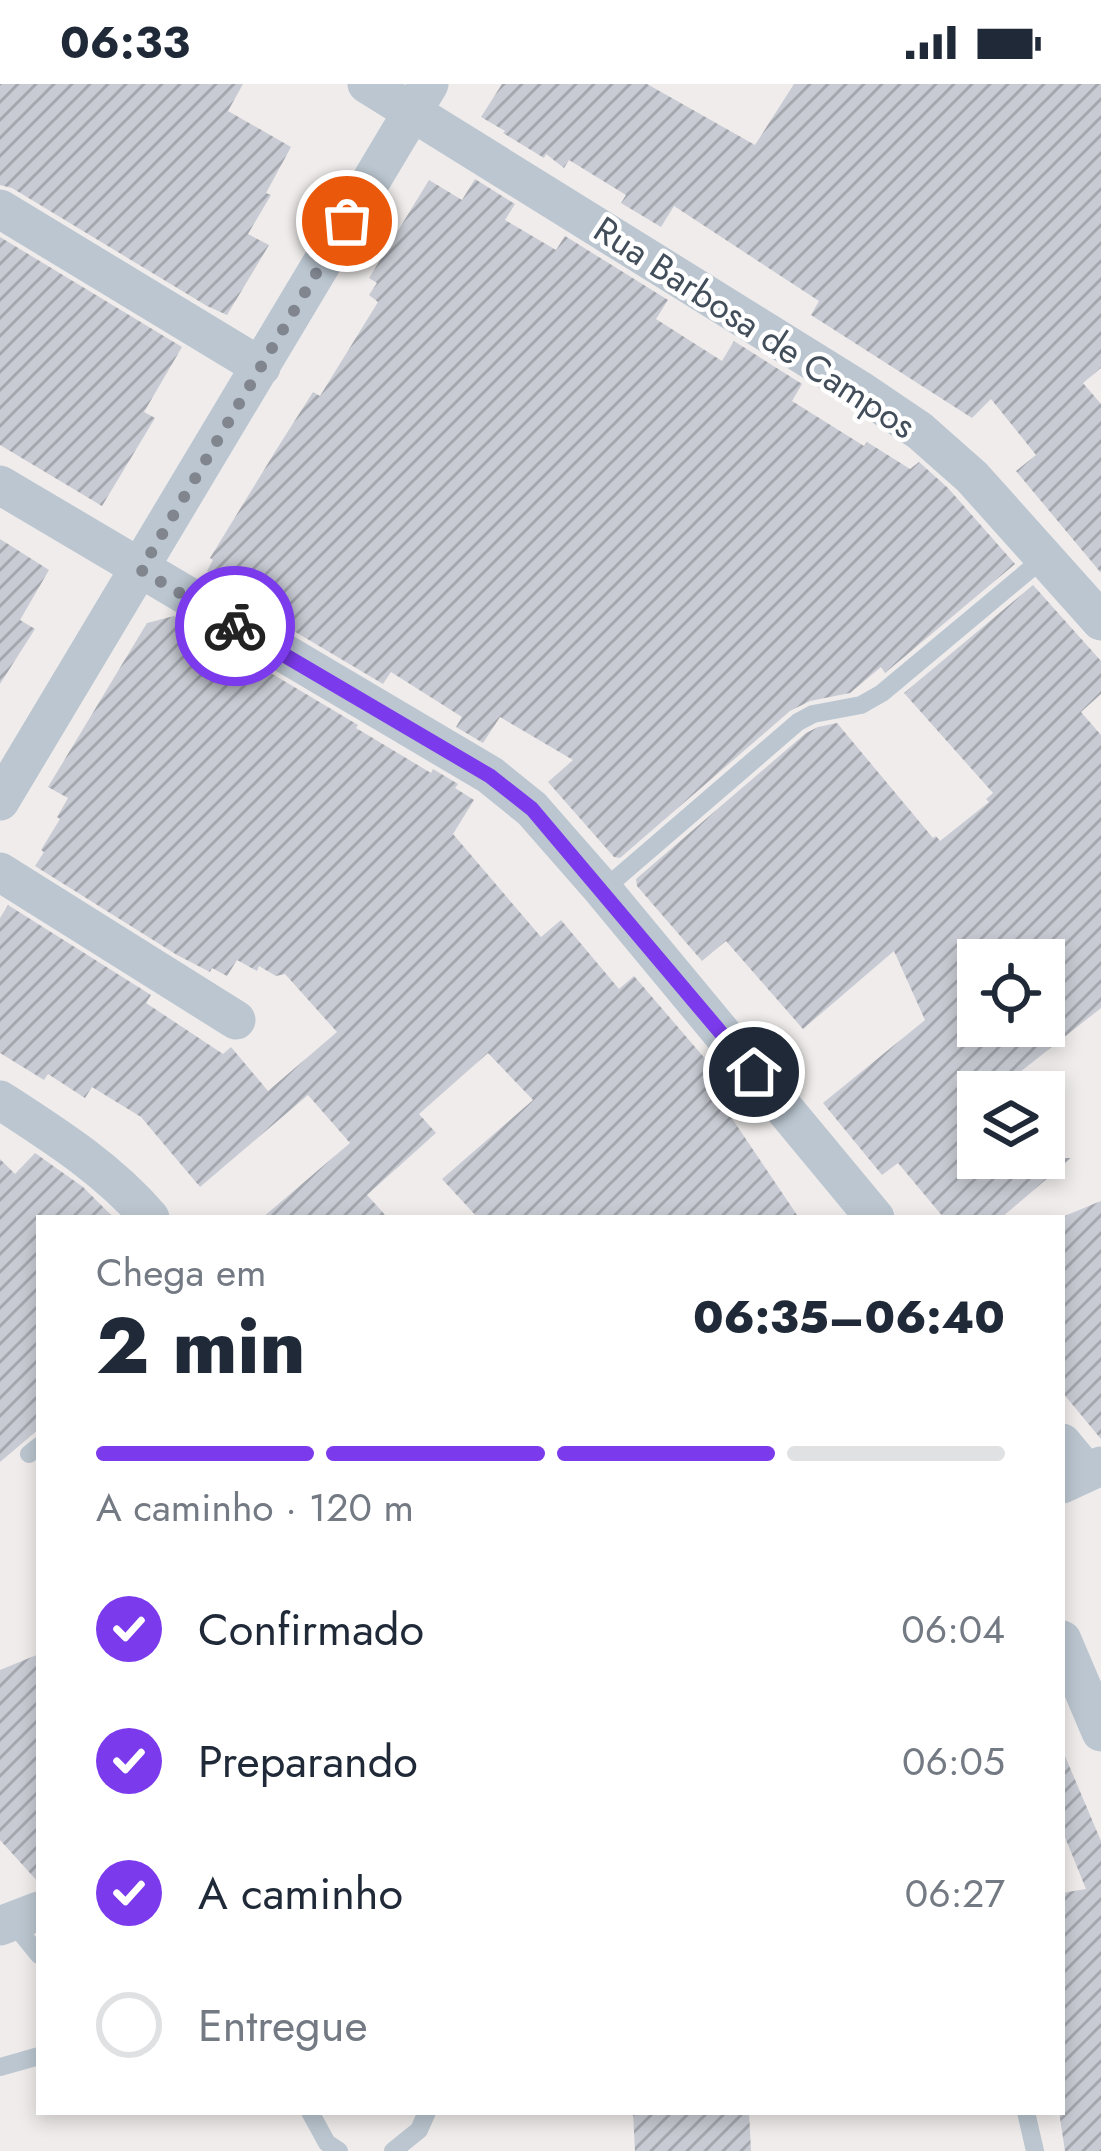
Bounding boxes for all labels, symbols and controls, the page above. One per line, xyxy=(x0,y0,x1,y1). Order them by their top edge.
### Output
text: 06:33 xyxy=(60,10,190,75)
pin xyxy=(296,170,398,272)
icon: bag xyxy=(314,188,380,254)
street label: Rua Barbosa de Campos xyxy=(584,203,926,451)
courier xyxy=(175,566,295,686)
icon: bike xyxy=(202,593,268,659)
map controls xyxy=(957,939,1065,1179)
button: locate xyxy=(957,939,1065,1047)
pin xyxy=(703,1021,805,1123)
icon: home xyxy=(721,1039,787,1105)
button: layers xyxy=(957,1071,1065,1179)
text: Chega em xyxy=(96,1244,266,1301)
text: 06:35–06:40 xyxy=(693,1285,1005,1350)
text: 2 min xyxy=(96,1290,305,1402)
text: A caminho · 120 m xyxy=(96,1479,414,1536)
icon: check xyxy=(96,1596,162,1662)
text: Confirmado xyxy=(198,1597,424,1662)
text: 06:04 xyxy=(901,1601,1005,1658)
icon: check xyxy=(96,1728,162,1794)
text: Preparando xyxy=(198,1729,418,1794)
text: 06:05 xyxy=(902,1733,1005,1790)
icon: check xyxy=(96,1860,162,1926)
text: A caminho xyxy=(198,1861,403,1926)
text: 06:27 xyxy=(905,1865,1005,1922)
text: Entregue xyxy=(198,1993,368,2058)

